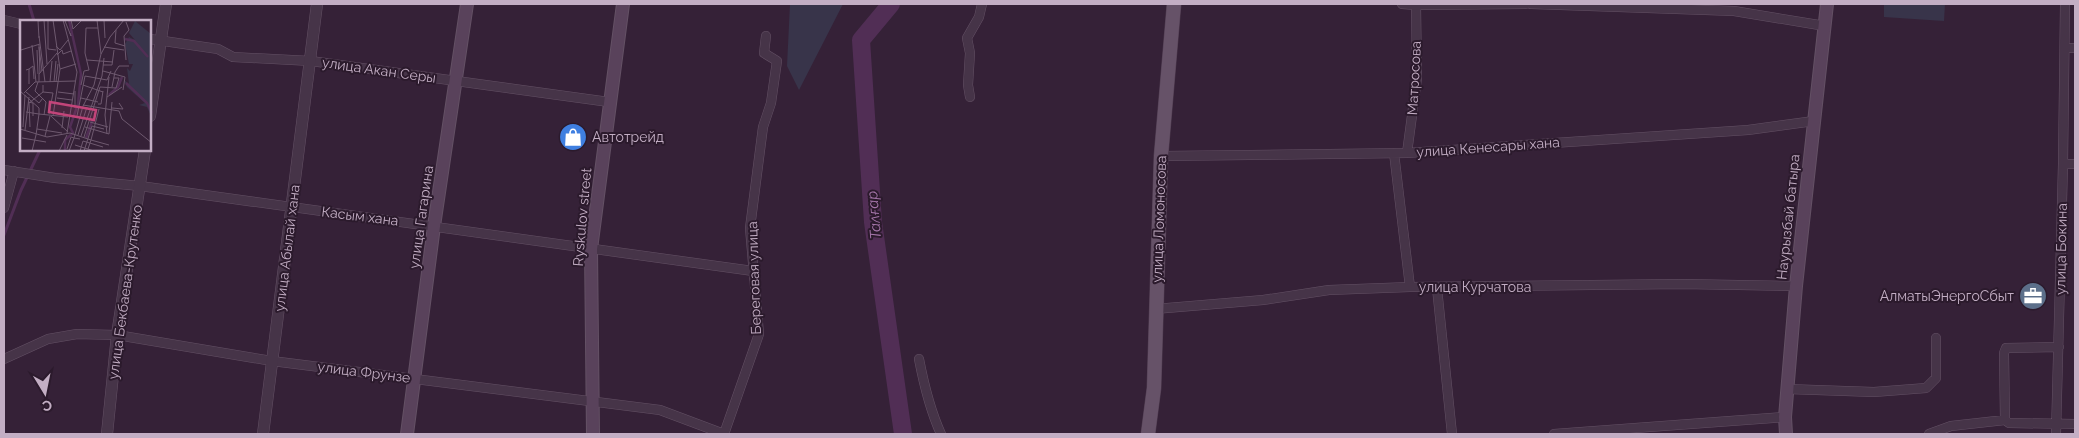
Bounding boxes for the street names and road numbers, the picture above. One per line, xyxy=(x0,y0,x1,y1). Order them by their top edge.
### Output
street label: Матросова xyxy=(1404,40,1424,116)
street label: улица Акан Серы xyxy=(321,54,437,86)
street label: улица Кенесары хана xyxy=(1416,134,1560,160)
street label: Наурызбай батыра xyxy=(1773,153,1803,281)
street label: улица Ломоносова xyxy=(1149,155,1169,283)
street label: улица Гагарина xyxy=(406,164,436,270)
street label: Ryskulov street xyxy=(570,167,594,267)
street label: улица Абылай хана xyxy=(271,184,303,312)
street label: Касым хана xyxy=(321,203,399,229)
street label: улица Бокина xyxy=(2052,203,2070,295)
street label: улица Бекбаева-Крутенко xyxy=(105,204,145,380)
street label: Береговая улица xyxy=(744,221,764,335)
street label: улица Курчатова xyxy=(1419,279,1531,295)
street label: улица Фрунзе xyxy=(317,358,411,386)

